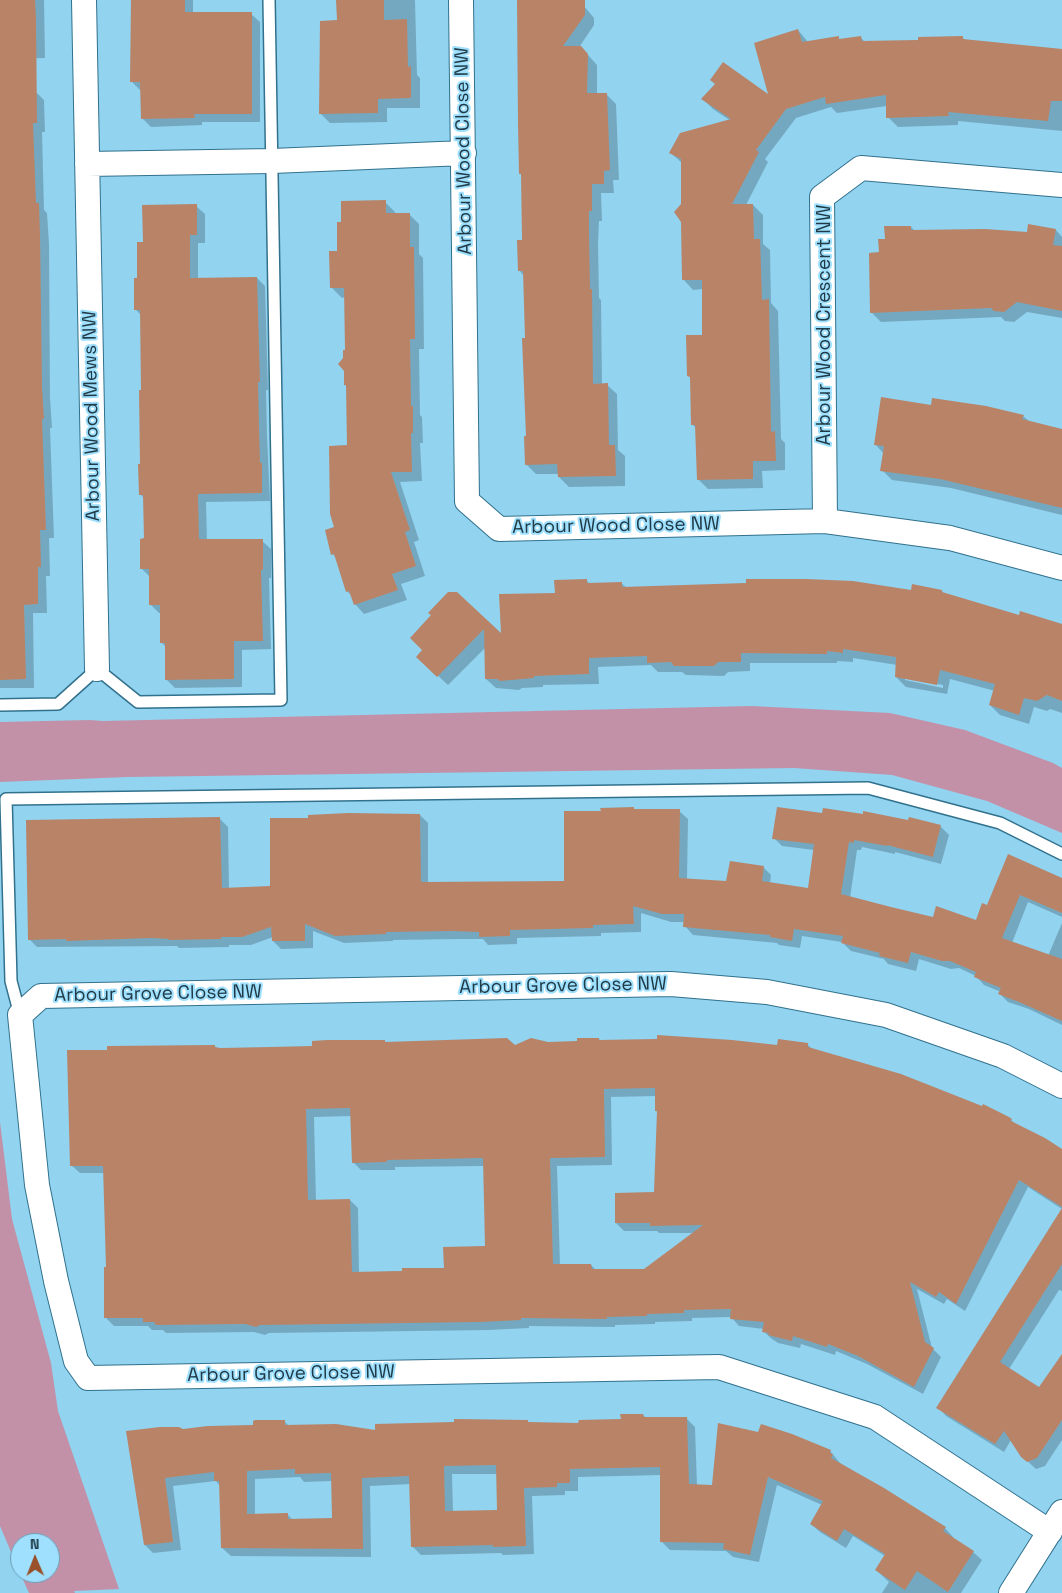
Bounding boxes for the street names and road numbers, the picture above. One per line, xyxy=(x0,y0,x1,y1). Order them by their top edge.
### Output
street label: Arbour Wood Close NW xyxy=(451,47,477,255)
street label: Arbour Wood Crescent NW xyxy=(814,205,836,445)
street label: Arbour Wood Mews NW xyxy=(79,311,105,521)
street label: Arbour Wood Close NW xyxy=(512,513,720,539)
street label: Arbour Grove Close NW xyxy=(459,973,667,999)
street label: Arbour Grove Close NW xyxy=(54,981,262,1007)
street label: Arbour Grove Close NW xyxy=(187,1361,395,1387)

